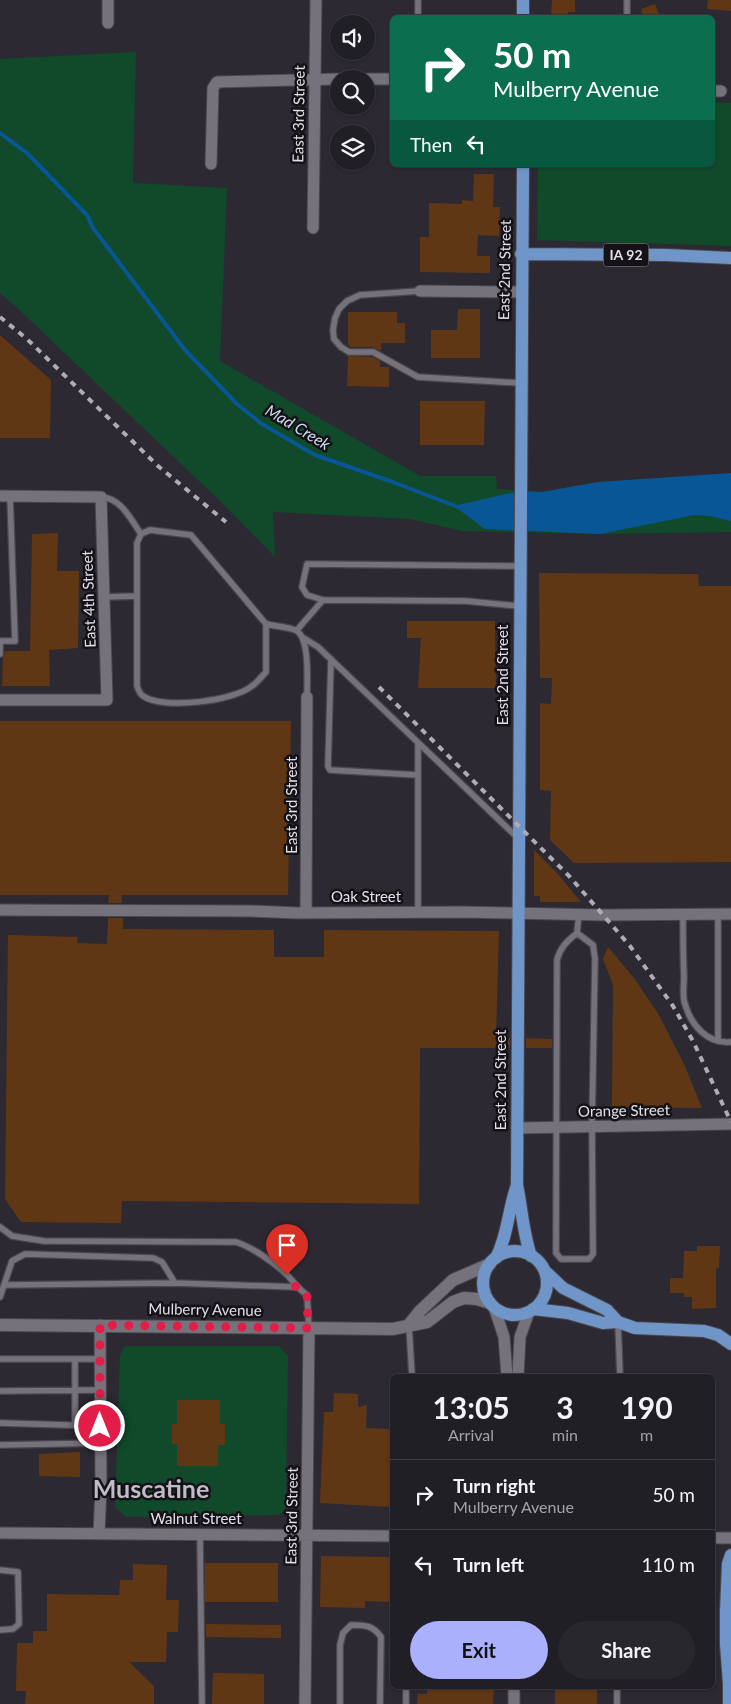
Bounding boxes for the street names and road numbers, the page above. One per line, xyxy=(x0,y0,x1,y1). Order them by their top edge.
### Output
street label: East 3rd Street xyxy=(288,65,308,163)
street label: East 2nd Street xyxy=(494,219,514,320)
road number: IA 92 xyxy=(604,244,648,266)
street label: East 4th Street xyxy=(77,549,99,648)
street label: East 2nd Street xyxy=(493,624,511,725)
street label: East 3rd Street xyxy=(282,756,300,854)
street label: Oak Street xyxy=(331,887,402,905)
street label: East 2nd Street xyxy=(491,1029,509,1130)
street label: Orange Street xyxy=(578,1100,671,1120)
street label: Mulberry Avenue xyxy=(148,1299,262,1319)
street label: East 3rd Street xyxy=(281,1467,301,1565)
street label: Walnut Street xyxy=(150,1509,242,1527)

